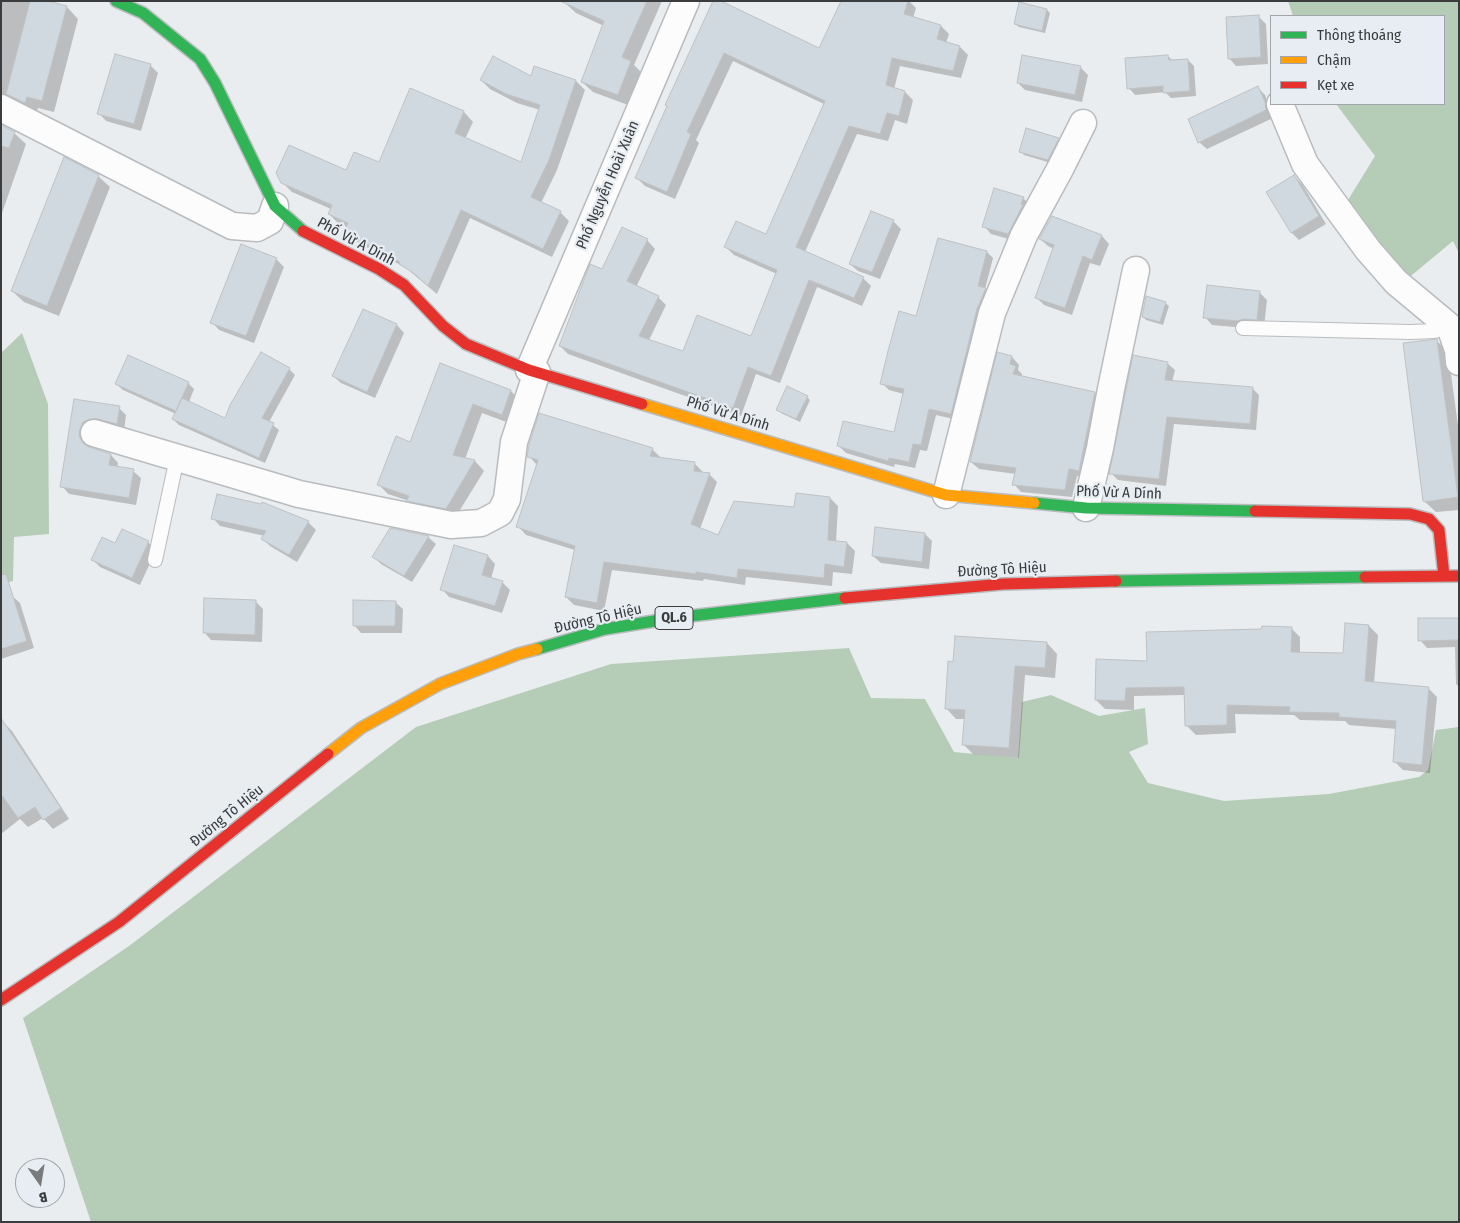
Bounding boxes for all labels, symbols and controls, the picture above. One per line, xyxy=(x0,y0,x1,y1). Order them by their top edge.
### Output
legend xyxy=(1270,15,1445,105)
text: Thông thoáng xyxy=(1317,26,1401,44)
text: Chậm xyxy=(1317,51,1351,69)
text: Kẹt xe xyxy=(1317,76,1354,94)
street label: Phố Nguyễn Hoài Xuân xyxy=(573,118,643,252)
street label: Phố Vừ A Dính xyxy=(314,214,398,270)
street label: Phố Vừ A Dính xyxy=(684,393,772,435)
street label: Phố Vừ A Dính xyxy=(1076,483,1162,503)
street label: Đường Tô Hiệu xyxy=(957,559,1047,581)
street label: Đường Tô Hiệu xyxy=(553,600,643,638)
road number: QL.6 xyxy=(655,606,693,630)
street label: Đường Tô Hiệu xyxy=(187,781,267,851)
north arrow xyxy=(15,1158,65,1208)
text: B xyxy=(38,1188,49,1206)

